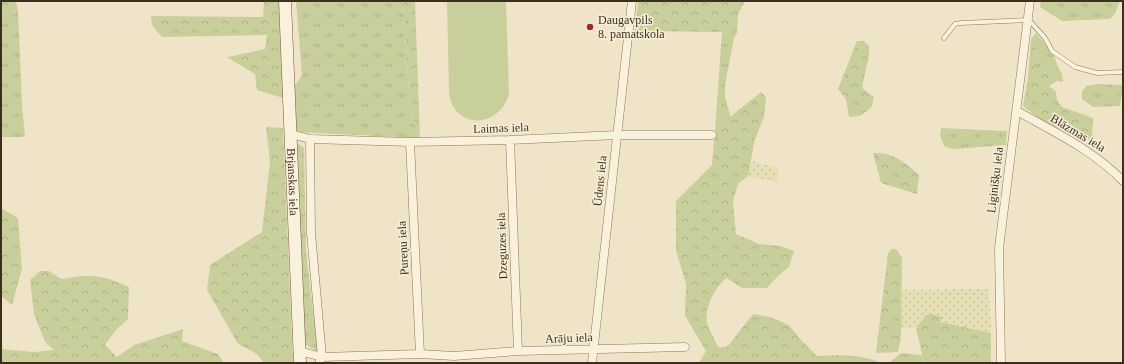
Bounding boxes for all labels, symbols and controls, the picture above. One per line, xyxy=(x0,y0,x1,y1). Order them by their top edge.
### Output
place label: Daugavpils 8. pamatskola xyxy=(598,13,665,41)
marker: Daugavpils 8. pamatskola xyxy=(585,22,595,32)
street label: Blāzmas iela xyxy=(1048,111,1109,155)
street label: Laimas iela xyxy=(473,120,530,136)
street label: Liginišķu iela xyxy=(984,146,1006,214)
street label: Brjanskas iela xyxy=(284,148,301,217)
street label: Ūdens iela xyxy=(590,154,610,207)
street label: Dzeguzes iela xyxy=(494,212,510,280)
street label: Pureņu iela xyxy=(395,220,411,275)
street label: Arāju iela xyxy=(545,330,594,346)

